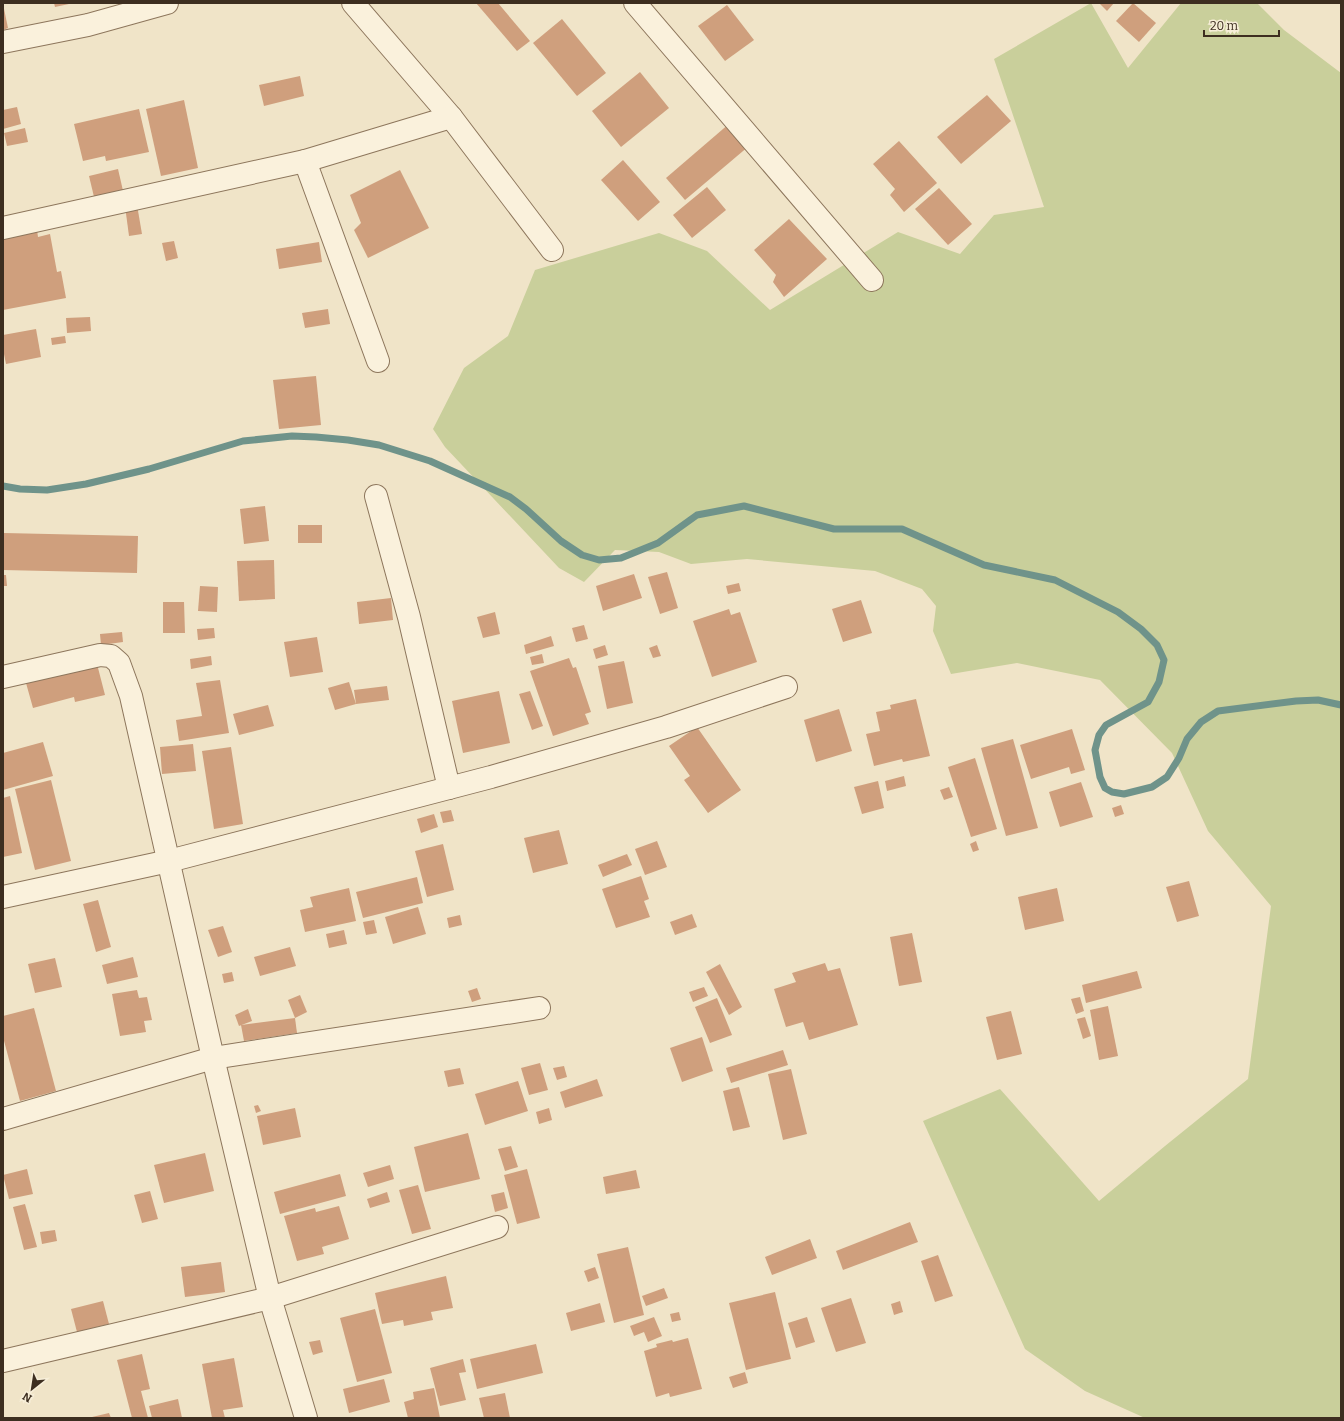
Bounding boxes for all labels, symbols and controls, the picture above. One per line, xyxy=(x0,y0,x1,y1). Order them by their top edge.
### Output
scale bar xyxy=(1204,12,1279,38)
text: 20 m xyxy=(1210,19,1239,33)
north arrow xyxy=(12,1369,52,1409)
text: N xyxy=(20,1389,34,1405)

